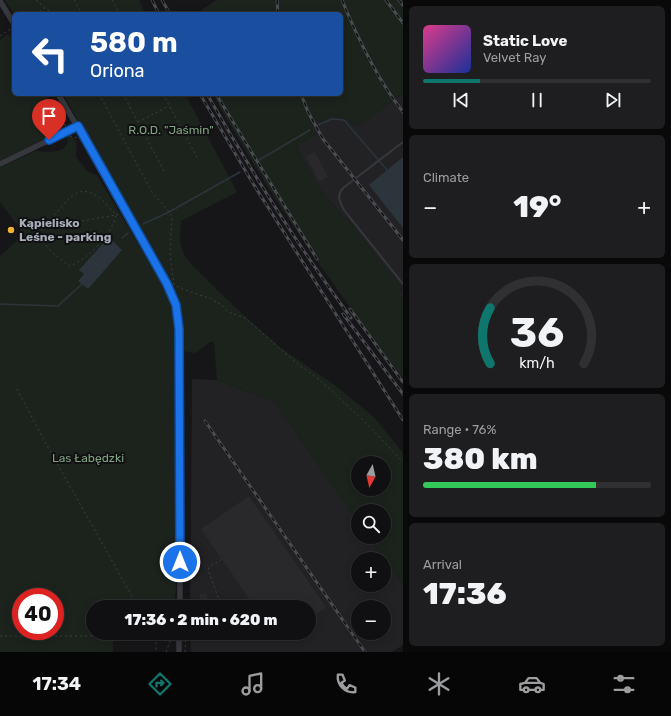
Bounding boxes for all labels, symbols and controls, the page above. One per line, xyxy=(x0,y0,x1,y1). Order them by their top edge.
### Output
text: 580 m xyxy=(90,26,178,59)
icon: left xyxy=(24,28,76,80)
text: Static Love xyxy=(483,32,567,50)
text: Velvet Ray xyxy=(483,50,546,65)
text: Oriona xyxy=(90,60,145,82)
icon: previous xyxy=(450,89,472,111)
icon: pause xyxy=(526,89,548,111)
icon: next xyxy=(602,89,624,111)
pin xyxy=(32,99,66,140)
icon: arrive xyxy=(38,105,60,127)
park label: R.O.D. "Jaśmin" xyxy=(128,123,214,137)
text: Climate xyxy=(423,170,469,185)
text: 19° xyxy=(513,189,561,225)
text: − xyxy=(423,194,437,221)
text: + xyxy=(637,194,651,221)
place label: Kąpielisko Leśne - parking xyxy=(19,216,111,244)
marker: Kąpielisko Leśne - parking xyxy=(6,225,16,235)
text: 36 xyxy=(510,308,564,357)
text: km/h xyxy=(519,355,555,372)
text: Range · 76% xyxy=(423,422,496,437)
text: 380 km xyxy=(423,441,538,477)
park label: Las Łabędzki xyxy=(52,451,124,465)
north arrow xyxy=(351,456,391,496)
map controls xyxy=(351,456,391,640)
button: search xyxy=(351,504,391,544)
position arrow xyxy=(159,541,201,583)
button: + xyxy=(351,552,391,592)
text: Arrival xyxy=(423,557,462,572)
text: 17:36 xyxy=(423,576,507,612)
speed limit sign: 40 xyxy=(12,588,64,640)
button: − xyxy=(351,600,391,640)
text: 17:36 · 2 min · 620 m xyxy=(125,611,277,629)
icon: directions xyxy=(146,670,174,698)
icon: music xyxy=(239,670,267,698)
icon: phone xyxy=(332,670,360,698)
icon: climate xyxy=(425,670,453,698)
icon: car xyxy=(518,670,546,698)
icon: filters xyxy=(610,670,638,698)
text: 17:34 xyxy=(32,673,81,695)

